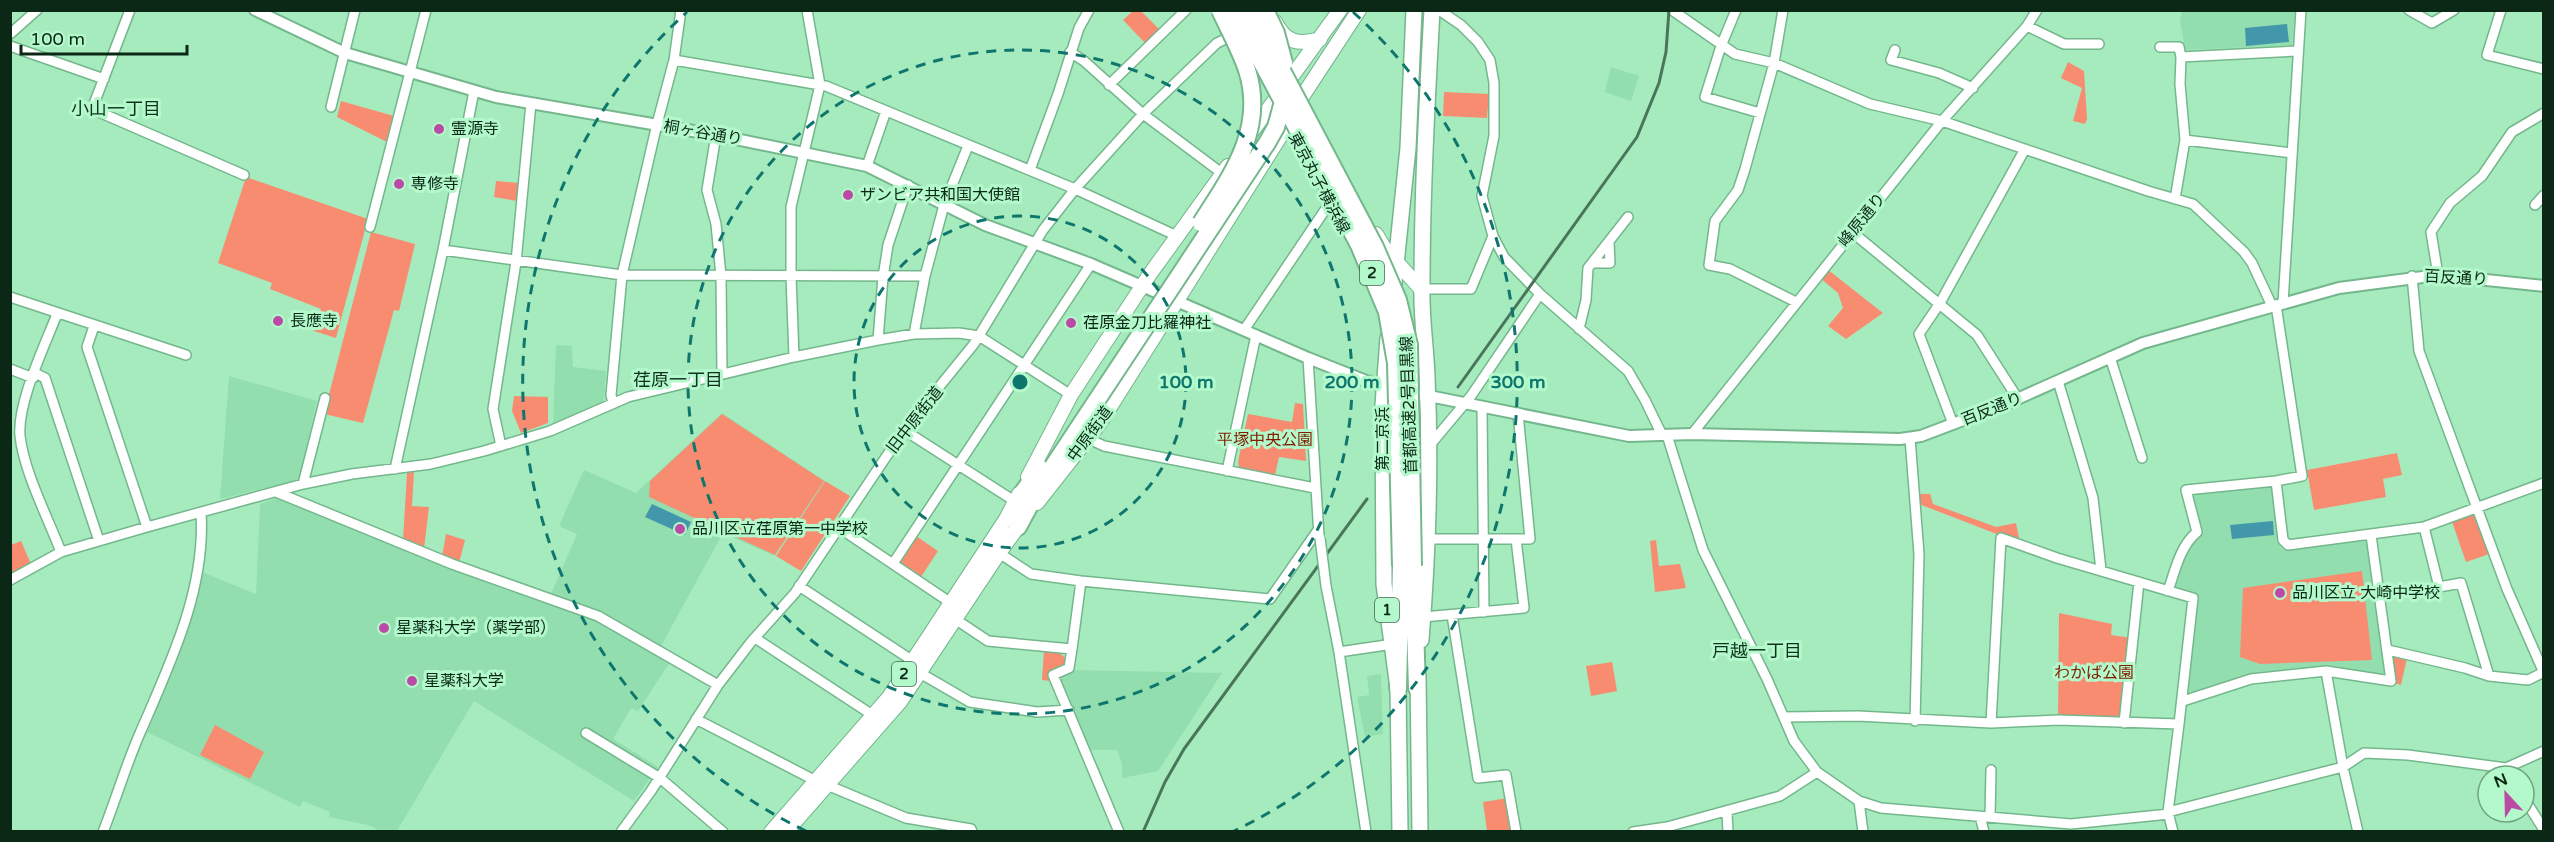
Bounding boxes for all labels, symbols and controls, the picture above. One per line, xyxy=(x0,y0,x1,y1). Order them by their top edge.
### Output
scale bar xyxy=(21,18,188,56)
text: 100 m xyxy=(30,28,85,50)
district label: 小山一丁目 xyxy=(71,98,161,120)
street label: 桐ヶ谷通り xyxy=(662,116,744,150)
place label: 霊源寺 xyxy=(451,119,499,139)
marker: 霊源寺 xyxy=(432,122,446,136)
street label: 東京丸子横浜線 xyxy=(1284,129,1354,237)
place label: 専修寺 xyxy=(411,174,459,194)
marker: 専修寺 xyxy=(392,177,406,191)
place label: ザンビア共和国大使館 xyxy=(860,185,1020,205)
marker: ザンビア共和国大使館 xyxy=(841,188,855,202)
street label: 峰原通り xyxy=(1834,189,1890,251)
road number: 2 xyxy=(1360,261,1384,285)
street label: 百反通り xyxy=(2424,266,2488,290)
place label: 長應寺 xyxy=(290,311,338,331)
place label: 荏原金刀比羅神社 xyxy=(1083,313,1211,333)
marker: 長應寺 xyxy=(271,314,285,328)
marker: 荏原金刀比羅神社 xyxy=(1064,316,1078,330)
street label: 首都高速2号目黒線 xyxy=(1397,336,1421,474)
district label: 荏原一丁目 xyxy=(633,369,723,391)
text: 100 m xyxy=(1158,371,1214,393)
text: 200 m xyxy=(1324,371,1380,393)
text: 300 m xyxy=(1490,371,1546,393)
centre of rings xyxy=(1010,372,1030,392)
street label: 旧中原街道 xyxy=(882,382,948,458)
street label: 百反通り xyxy=(1959,388,2025,430)
street label: 中原街道 xyxy=(1063,402,1117,466)
street label: 第二京浜 xyxy=(1373,407,1393,471)
park label: 平塚中央公園 xyxy=(1217,430,1313,450)
place label: 品川区立荏原第一中学校 xyxy=(692,519,868,539)
marker: 品川区立荏原第一中学校 xyxy=(673,522,687,536)
place label: 品川区立 大崎中学校 xyxy=(2292,583,2440,603)
marker: 品川区立 大崎中学校 xyxy=(2273,586,2287,600)
road number: 1 xyxy=(1375,598,1399,622)
place label: 星薬科大学（薬学部） xyxy=(396,618,556,638)
marker: 星薬科大学（薬学部） xyxy=(377,621,391,635)
district label: 戸越一丁目 xyxy=(1712,640,1802,662)
road number: 2 xyxy=(892,662,916,686)
park label: わかば公園 xyxy=(2054,663,2134,683)
place label: 星薬科大学 xyxy=(424,671,504,691)
marker: 星薬科大学 xyxy=(405,674,419,688)
north arrow xyxy=(2476,764,2536,824)
text: N xyxy=(2491,769,2510,793)

